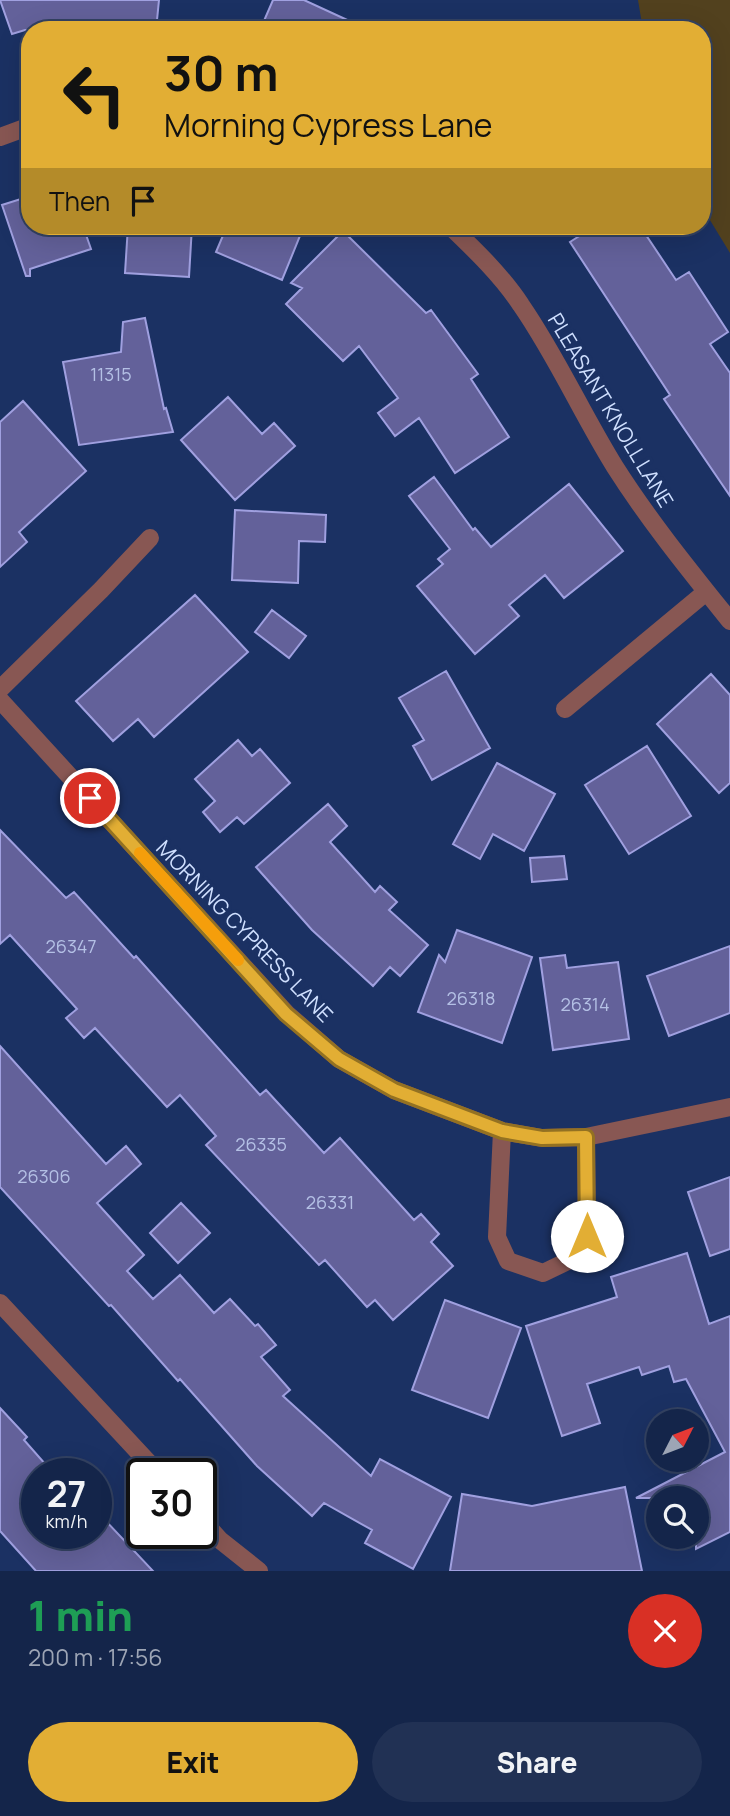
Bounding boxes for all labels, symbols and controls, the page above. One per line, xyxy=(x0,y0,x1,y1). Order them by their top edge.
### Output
text: 30 m xyxy=(164,39,279,106)
icon: left xyxy=(49,49,140,140)
text: Morning Cypress Lane xyxy=(164,103,493,147)
icon: arrive xyxy=(124,182,162,220)
text: Then xyxy=(49,183,110,219)
street label: PLEASANT KNOLL LANE xyxy=(542,308,680,512)
house number: 11315 xyxy=(90,362,132,386)
pin xyxy=(60,768,120,828)
icon: arrive xyxy=(71,779,109,817)
street label: MORNING CYPRESS LANE xyxy=(151,834,339,1028)
house number: 26347 xyxy=(45,934,97,958)
house number: 26318 xyxy=(447,986,495,1010)
house number: 26314 xyxy=(560,992,610,1016)
house number: 26335 xyxy=(235,1132,287,1156)
house number: 26306 xyxy=(17,1164,71,1188)
house number: 26331 xyxy=(306,1190,354,1214)
position arrow xyxy=(550,1199,624,1273)
north arrow xyxy=(646,1409,709,1472)
map controls xyxy=(646,1409,709,1549)
speed limit sign: 30 xyxy=(126,1458,217,1549)
text: 27 xyxy=(47,1470,86,1518)
button: search xyxy=(646,1486,709,1549)
text: km/h xyxy=(46,1509,87,1533)
text: 1 min xyxy=(28,1586,133,1644)
button: close xyxy=(628,1594,702,1668)
text: 200 m · 17:56 xyxy=(28,1641,163,1673)
button: Exit xyxy=(28,1722,358,1802)
button: Share xyxy=(372,1722,702,1802)

